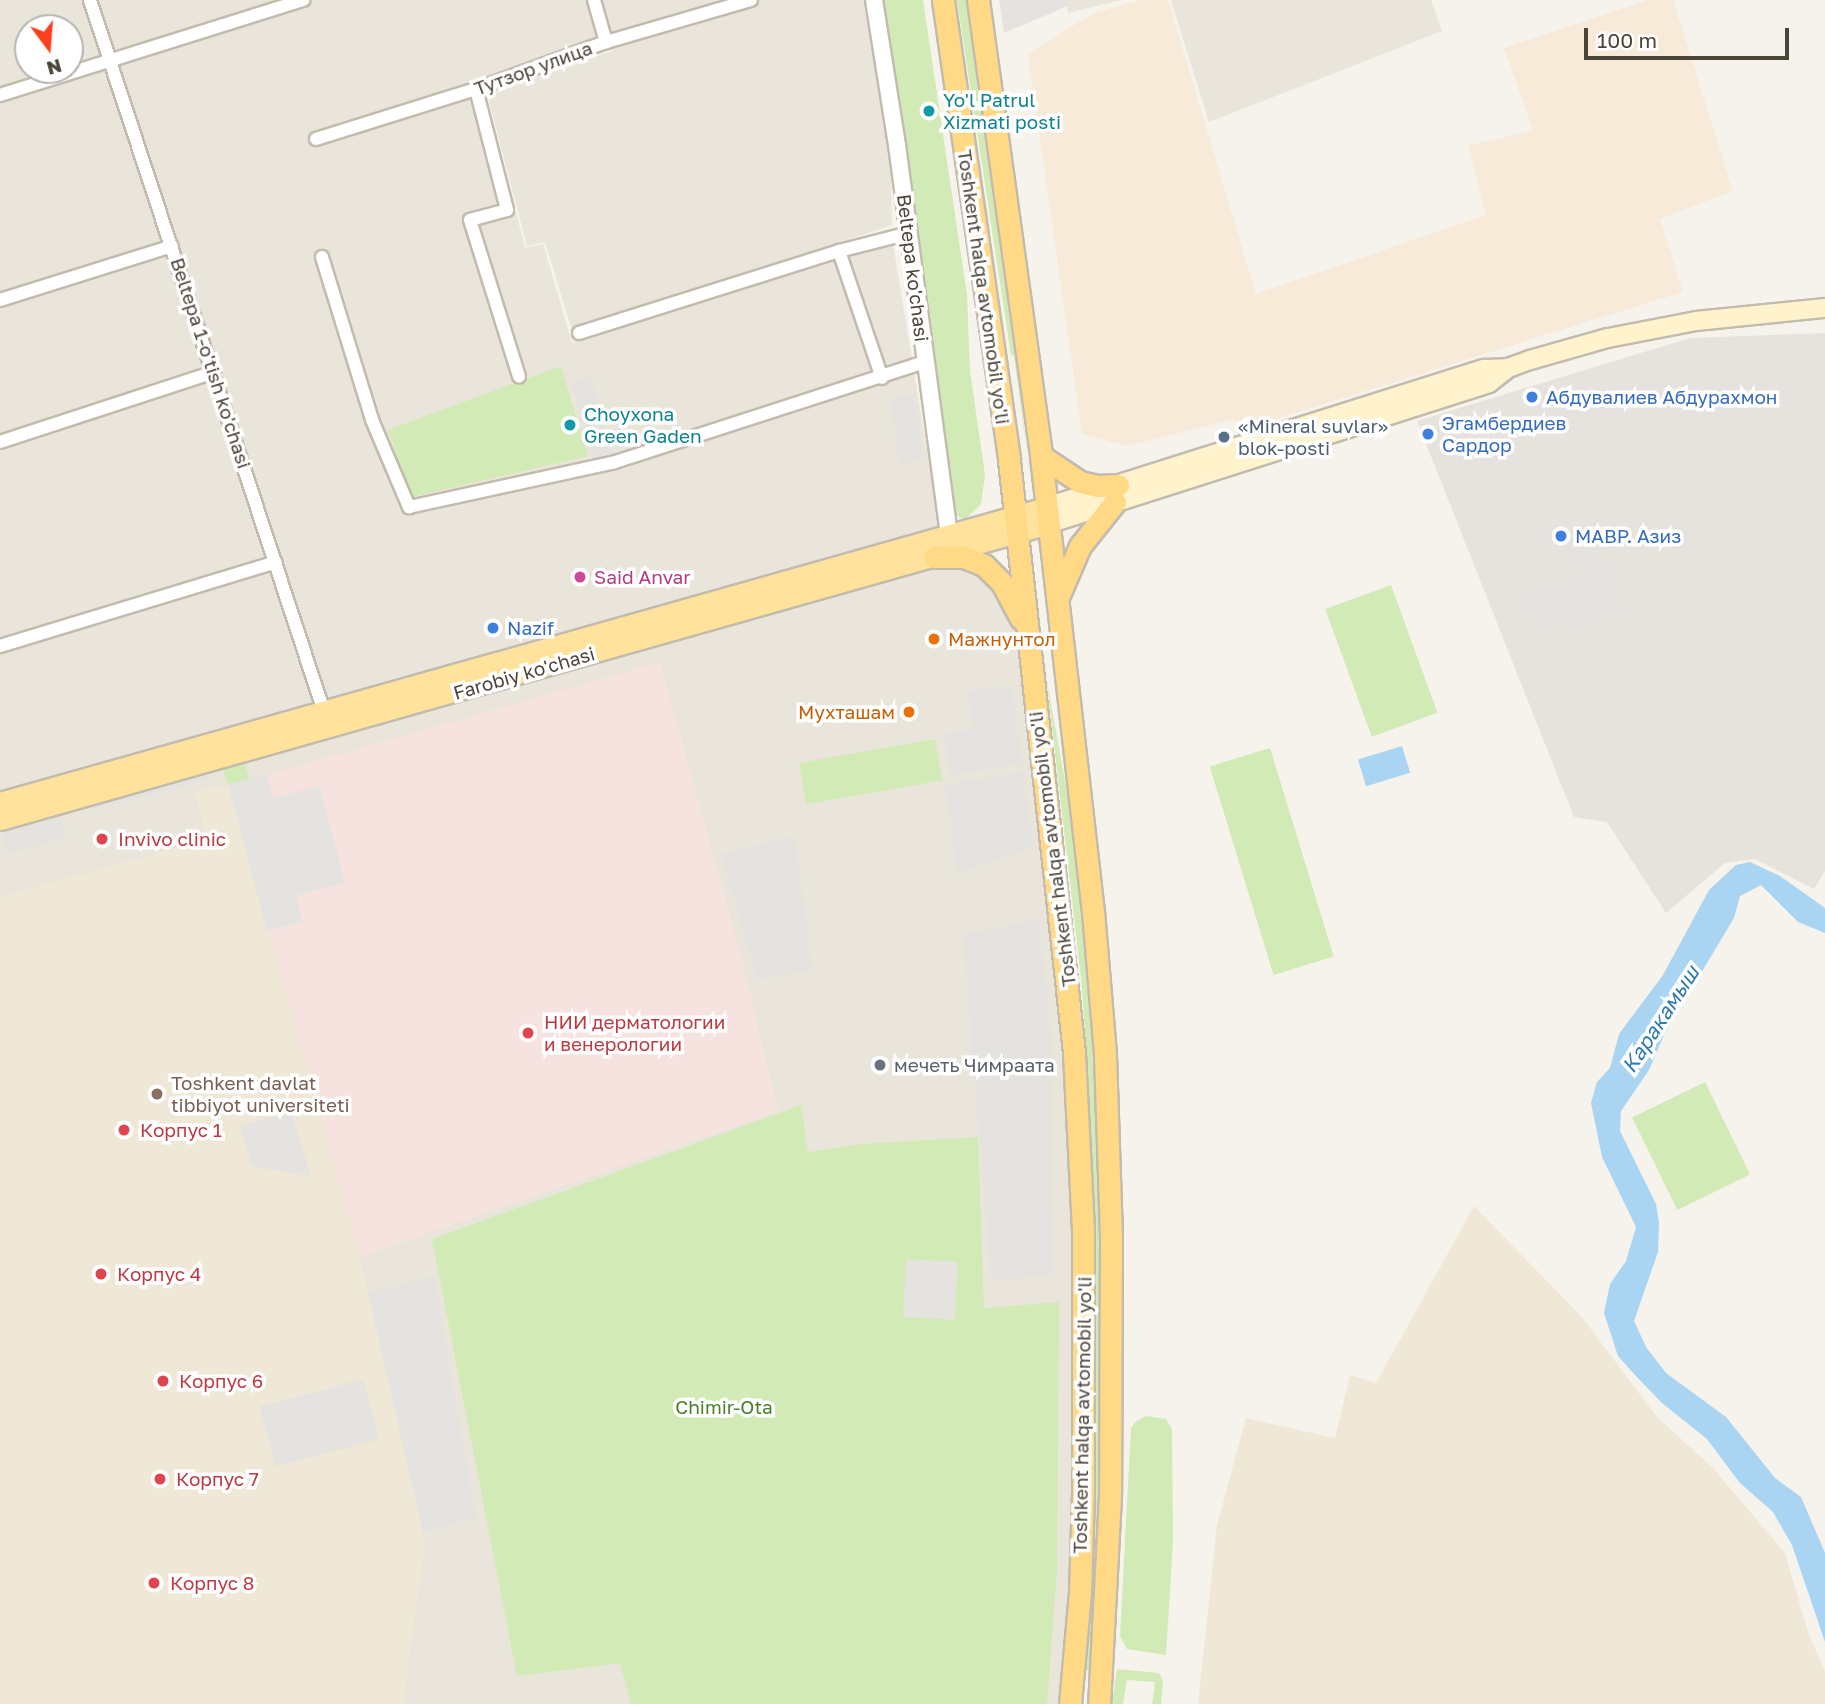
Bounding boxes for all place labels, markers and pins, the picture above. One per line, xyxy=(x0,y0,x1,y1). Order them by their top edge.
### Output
place label: Yo'l Patrul Xizmati posti xyxy=(943,89,1061,133)
marker: Yo'l Patrul Xizmati posti xyxy=(921,103,937,119)
place label: Абдувалиев Абдурахмон xyxy=(1546,386,1777,408)
marker: Абдувалиев Абдурахмон xyxy=(1524,389,1540,405)
place label: Choyxona Green Gaden xyxy=(584,403,702,447)
place label: Эгамбердиев Сардор xyxy=(1442,412,1566,456)
place label: «Mineral suvlar» blok-posti xyxy=(1238,415,1388,459)
marker: Choyxona Green Gaden xyxy=(562,417,578,433)
marker: Эгамбердиев Сардор xyxy=(1420,426,1436,442)
marker: «Mineral suvlar» blok-posti xyxy=(1216,429,1232,445)
place label: МАВР. Азиз xyxy=(1575,525,1681,547)
marker: МАВР. Азиз xyxy=(1553,528,1569,544)
place label: Said Anvar xyxy=(594,566,691,588)
marker: Said Anvar xyxy=(572,569,588,585)
place label: Nazif xyxy=(507,617,554,639)
marker: Nazif xyxy=(485,620,501,636)
place label: Мажнунтол xyxy=(948,628,1056,650)
marker: Мажнунтол xyxy=(926,631,942,647)
place label: Мухташам xyxy=(798,701,895,723)
marker: Мухташам xyxy=(901,704,917,720)
place label: Invivo clinic xyxy=(118,828,226,850)
marker: Invivo clinic xyxy=(92,829,112,849)
place label: НИИ дерматологии и венерологии xyxy=(544,1011,725,1055)
marker: НИИ дерматологии и венерологии xyxy=(518,1023,538,1043)
place label: мечеть Чимраата xyxy=(894,1054,1055,1076)
marker: мечеть Чимраата xyxy=(872,1057,888,1073)
place label: Toshkent davlat tibbiyot universiteti xyxy=(171,1072,350,1116)
marker: Toshkent davlat tibbiyot universiteti xyxy=(149,1086,165,1102)
place label: Корпус 1 xyxy=(140,1119,222,1141)
marker: Корпус 1 xyxy=(114,1120,134,1140)
place label: Корпус 4 xyxy=(117,1263,201,1285)
marker: Корпус 4 xyxy=(91,1264,111,1284)
place label: Корпус 6 xyxy=(179,1370,263,1392)
marker: Корпус 6 xyxy=(153,1371,173,1391)
place label: Корпус 7 xyxy=(176,1468,259,1490)
marker: Корпус 7 xyxy=(150,1469,170,1489)
place label: Корпус 8 xyxy=(170,1572,254,1594)
marker: Корпус 8 xyxy=(144,1573,164,1593)

